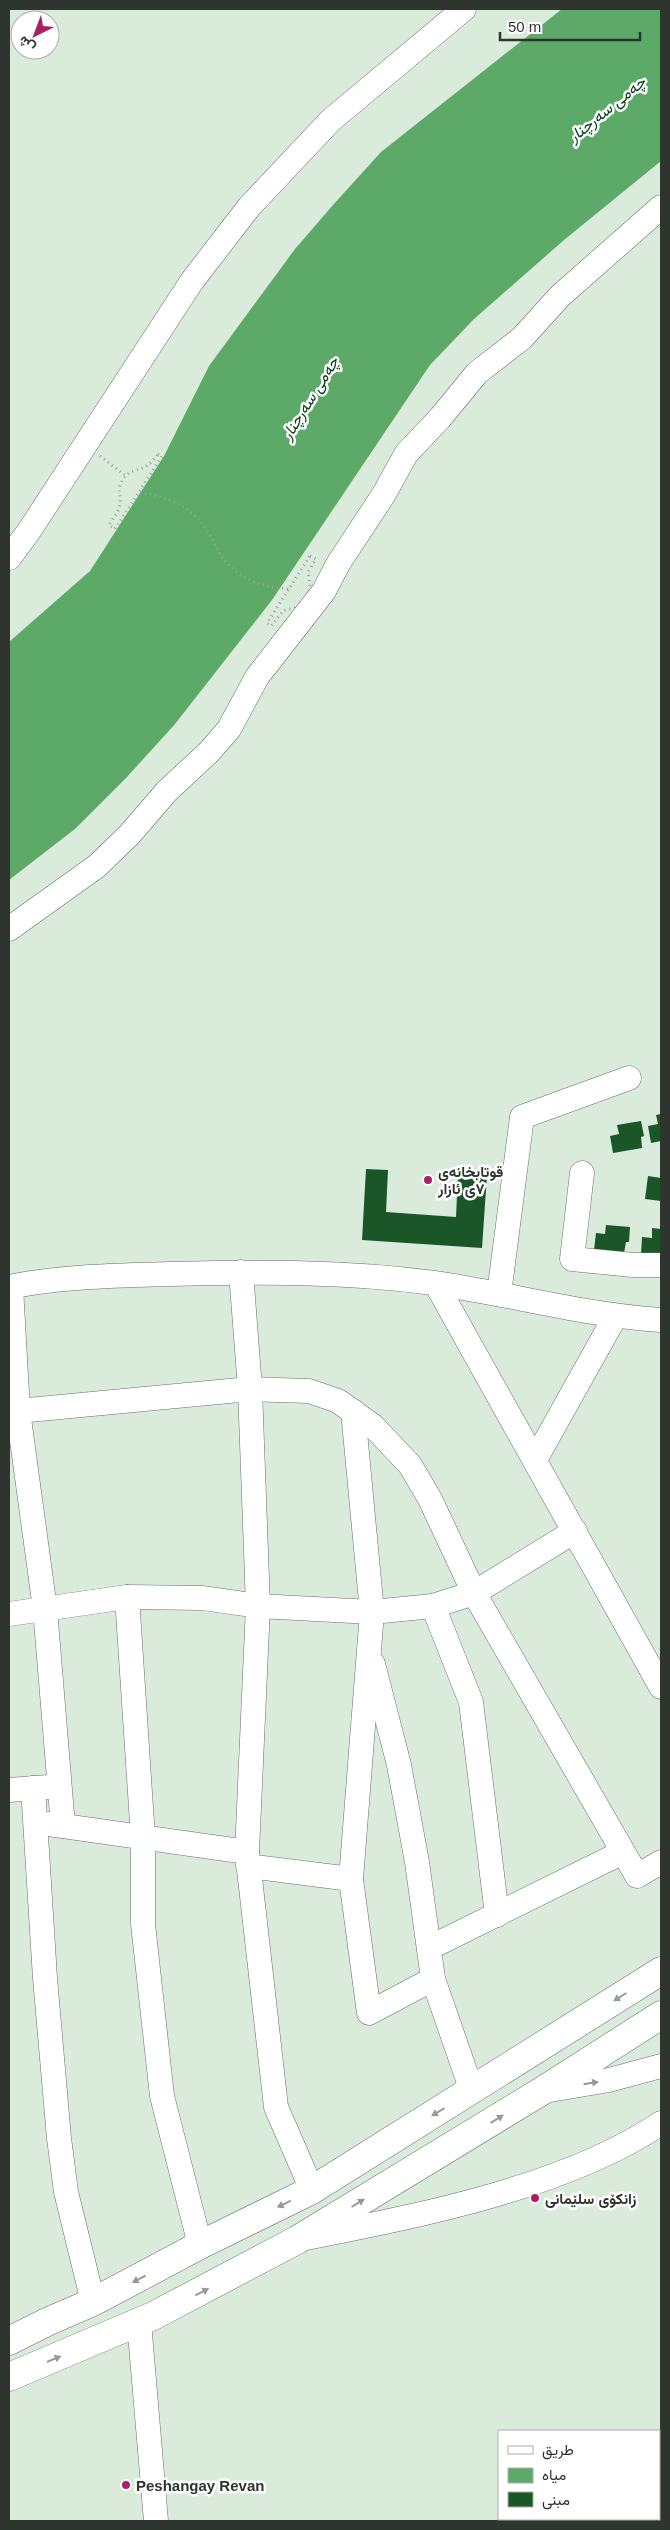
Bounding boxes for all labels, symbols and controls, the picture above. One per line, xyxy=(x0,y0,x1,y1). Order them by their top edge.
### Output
north arrow xyxy=(10,10,60,60)
scale bar xyxy=(500,10,640,42)
text: 50 m xyxy=(508,18,541,35)
text: ش xyxy=(15,32,39,56)
water label: چەمی سەرچنار xyxy=(564,72,652,148)
water label: چەمی سەرچنار xyxy=(277,353,345,445)
place label: قوتابخانەی ٧ی ئازار xyxy=(437,1163,503,1198)
marker: قوتابخانەی ٧ی ئازار xyxy=(422,1174,434,1186)
one-way arrow xyxy=(613,1993,627,2002)
one-way arrow xyxy=(583,2079,599,2087)
one-way arrow xyxy=(431,2107,444,2116)
one-way arrow xyxy=(491,2114,504,2123)
place label: زانکۆی سلێمانی xyxy=(545,2190,636,2208)
marker: زانکۆی سلێمانی xyxy=(529,2192,541,2204)
one-way arrow xyxy=(352,2198,365,2207)
one-way arrow xyxy=(276,2200,291,2208)
one-way arrow xyxy=(132,2275,146,2283)
one-way arrow xyxy=(195,2288,209,2296)
one-way arrow xyxy=(47,2355,62,2363)
legend xyxy=(498,2430,660,2520)
text: طريق xyxy=(542,2441,574,2460)
text: مياه xyxy=(542,2466,566,2484)
place label: Peshangay Revan xyxy=(136,2477,264,2494)
marker: Peshangay Revan xyxy=(120,2479,132,2491)
text: مبنى xyxy=(542,2491,570,2510)

